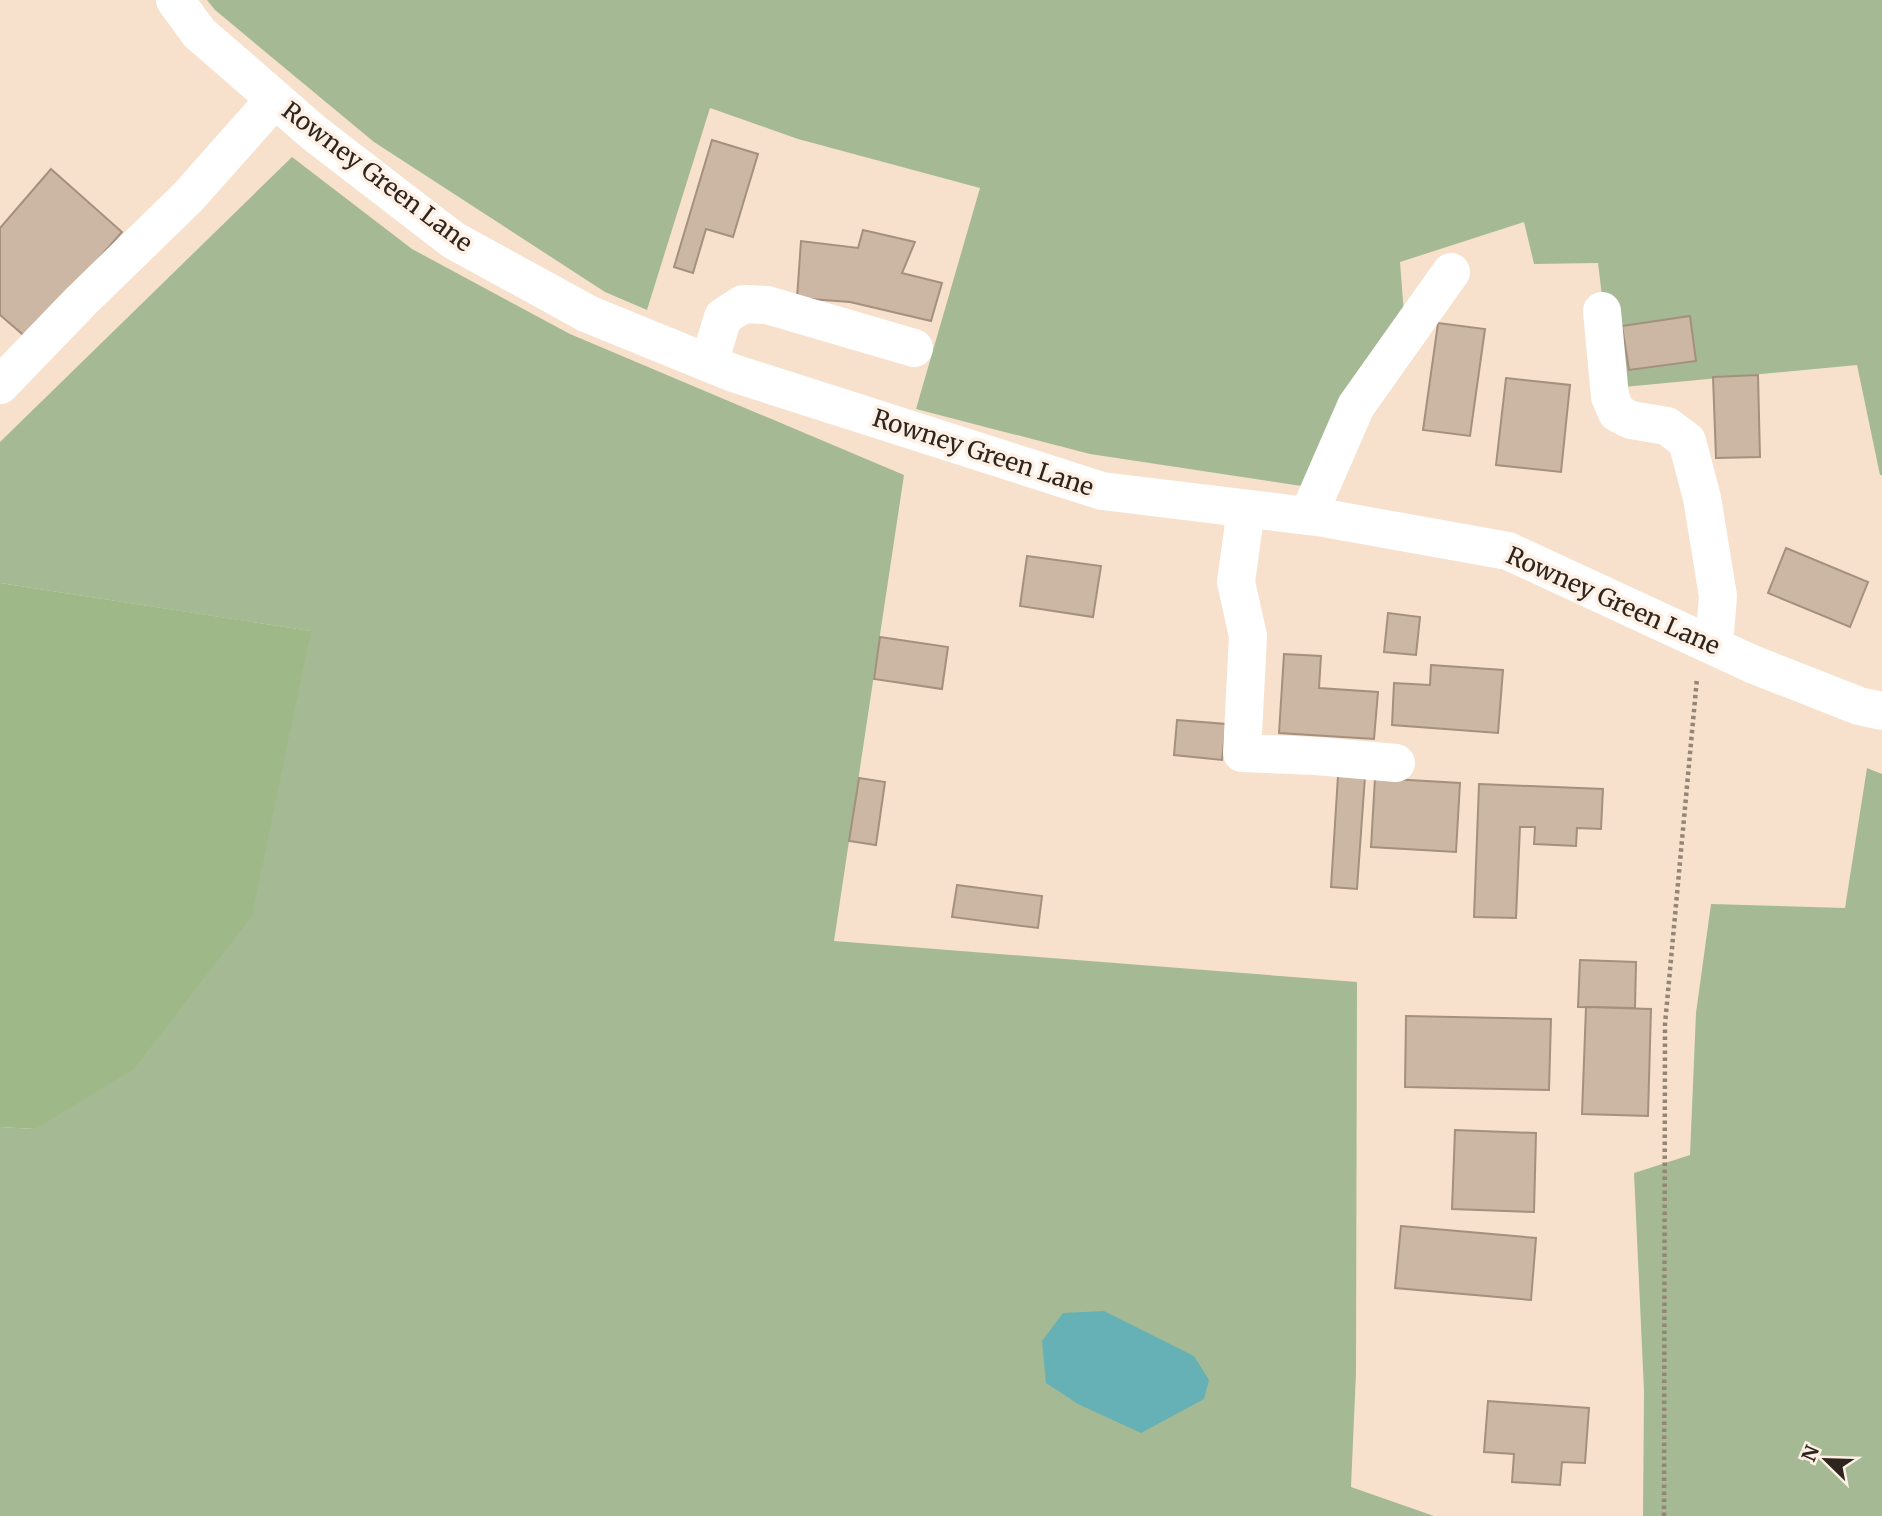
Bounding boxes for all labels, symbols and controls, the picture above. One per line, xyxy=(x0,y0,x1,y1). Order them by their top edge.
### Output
street label: Rowney Green Lane xyxy=(276,95,479,258)
street label: Rowney Green Lane xyxy=(869,402,1098,503)
street label: Rowney Green Lane xyxy=(1502,540,1725,662)
north arrow xyxy=(1791,1425,1861,1495)
text: N xyxy=(1796,1442,1824,1465)

